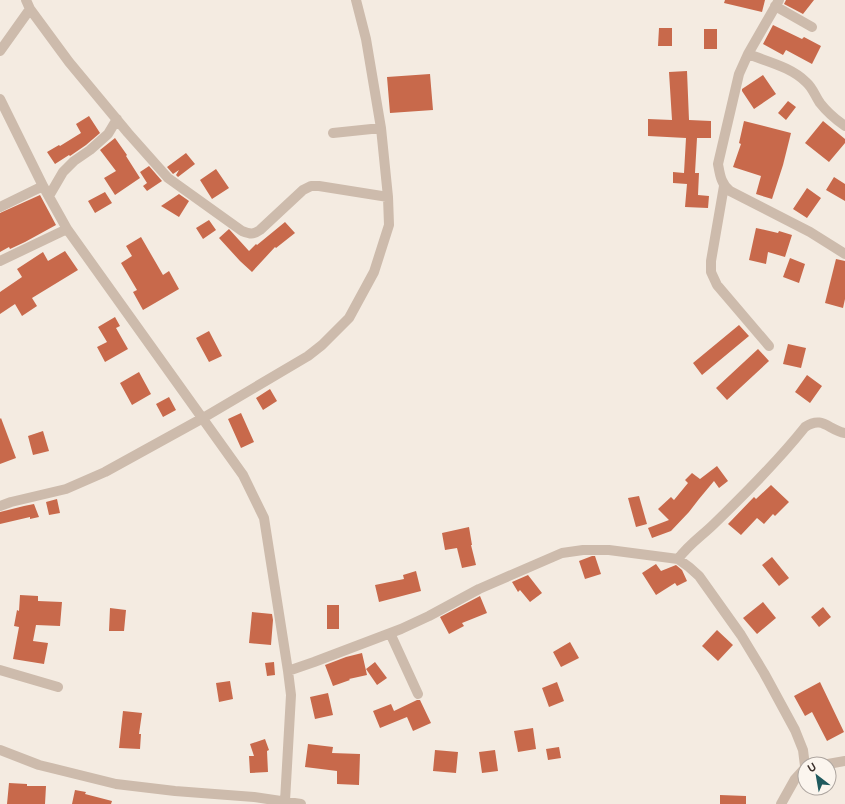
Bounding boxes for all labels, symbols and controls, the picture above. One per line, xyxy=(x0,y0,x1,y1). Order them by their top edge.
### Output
north arrow xyxy=(797,756,837,796)
text: U xyxy=(805,760,819,775)

